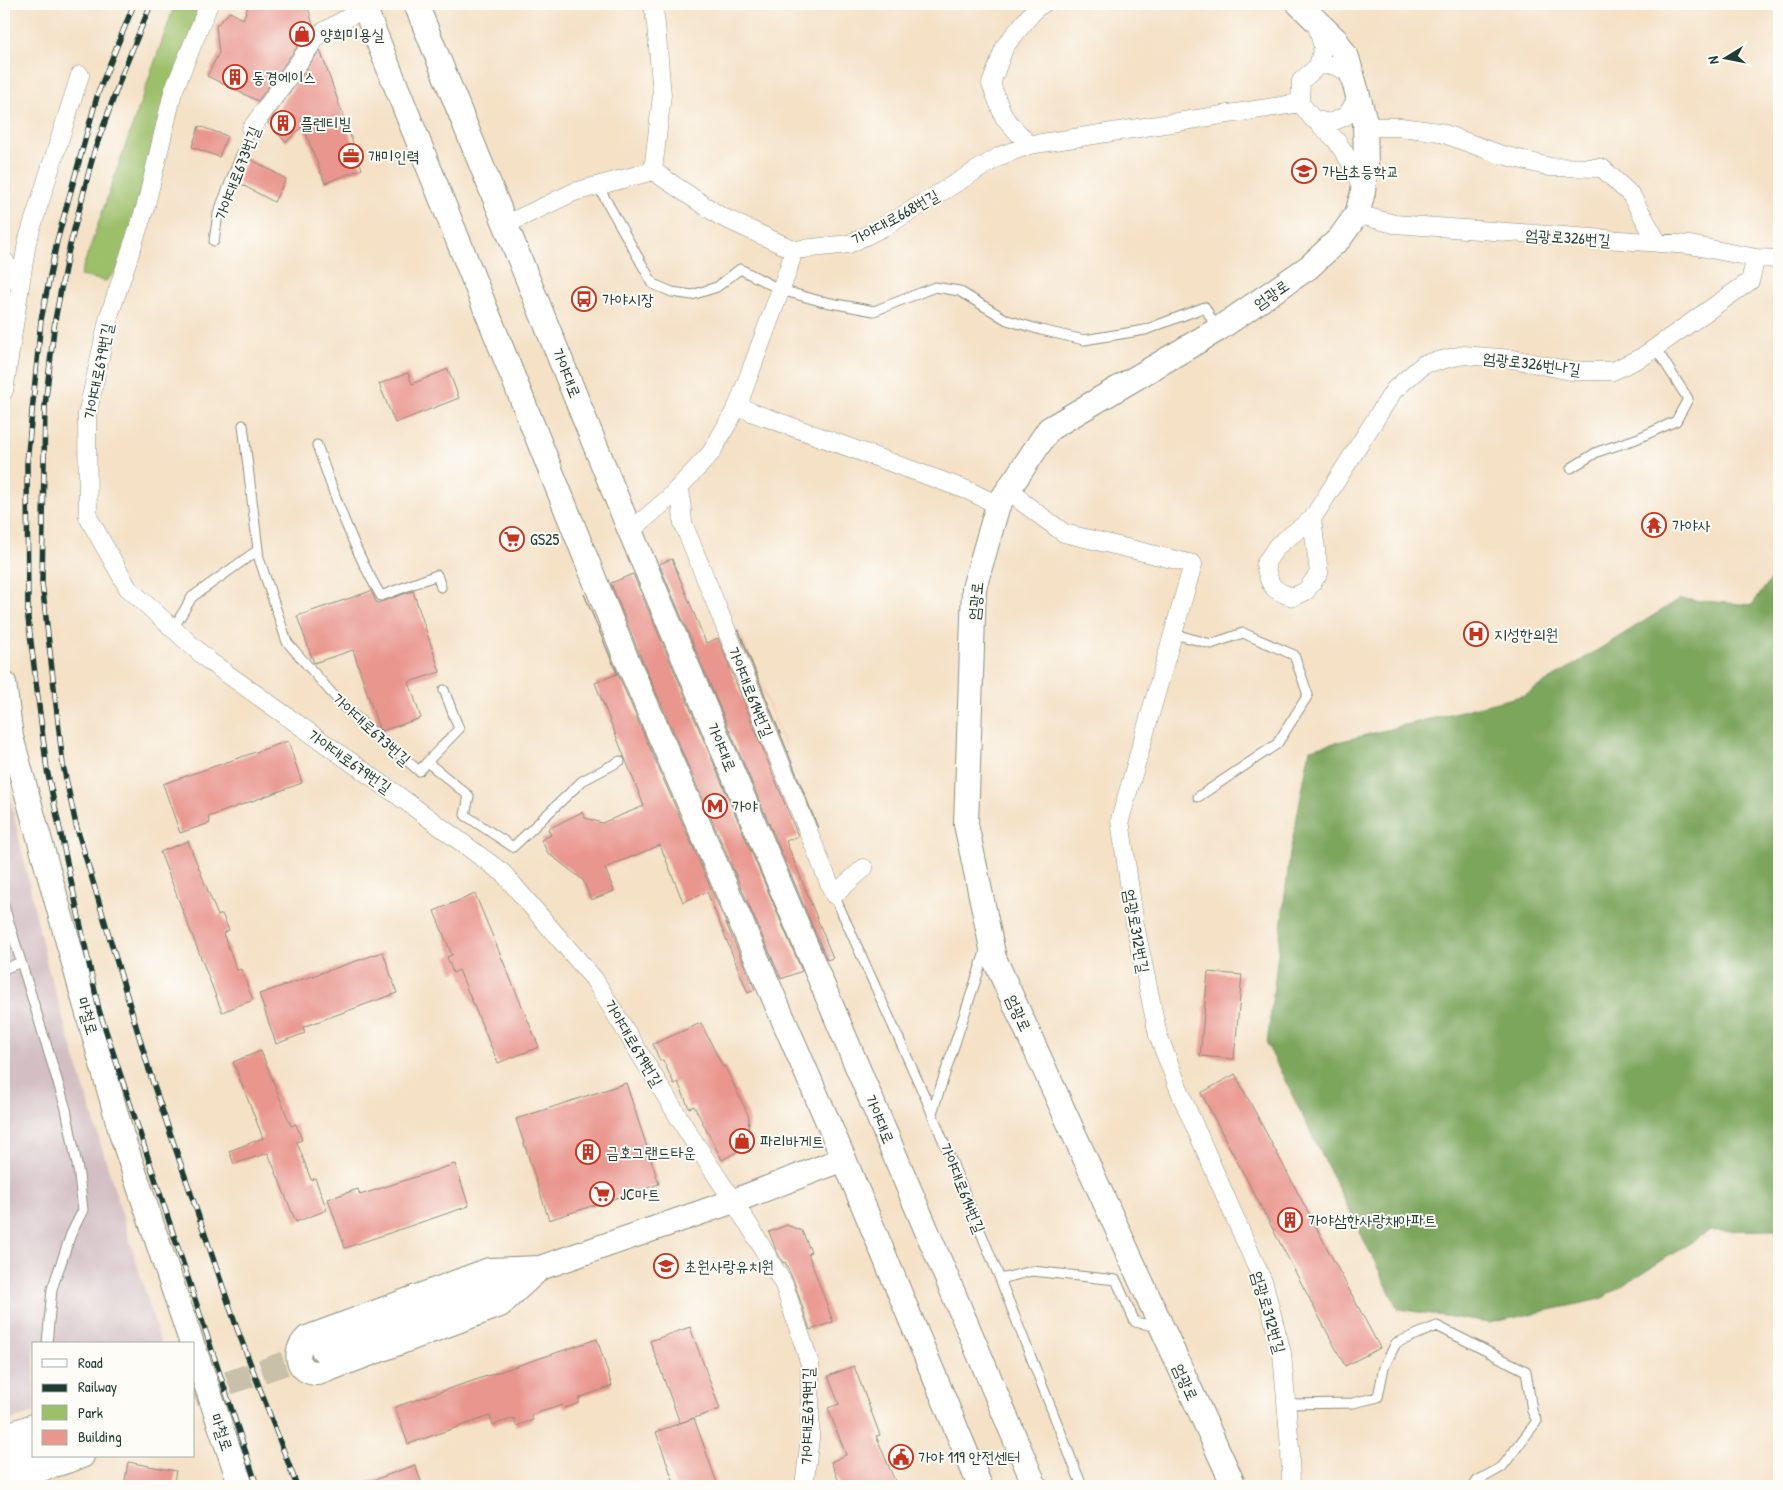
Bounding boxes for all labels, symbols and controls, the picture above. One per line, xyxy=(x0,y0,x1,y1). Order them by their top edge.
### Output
shop icon: 양희미용실 xyxy=(289,21,315,47)
place label: 양희미용실 xyxy=(320,23,385,45)
north arrow xyxy=(1700,32,1750,82)
text: N xyxy=(1703,54,1723,66)
building icon: 동경에이스 xyxy=(222,64,248,90)
place label: 동경에이스 xyxy=(252,66,316,88)
building icon: 플렌티빌 xyxy=(270,110,296,136)
place label: 플렌티빌 xyxy=(300,112,352,134)
street label: 가야대로673번길 xyxy=(209,123,265,223)
office icon: 개미인력 xyxy=(338,143,364,169)
place label: 개미인력 xyxy=(368,145,420,167)
school or university icon: 가남초등학교 xyxy=(1291,158,1317,184)
place label: 가남초등학교 xyxy=(1322,160,1399,182)
street label: 가야대로668번길 xyxy=(847,184,943,250)
street label: 엄광로326번길 xyxy=(1525,223,1611,251)
street label: 엄광로 xyxy=(1249,274,1293,314)
bus stop icon: 가야시장 xyxy=(571,286,597,312)
place label: 가야시장 xyxy=(602,288,654,310)
street label: 가야대로679번길 xyxy=(78,321,118,421)
street label: 가야대로 xyxy=(547,345,587,401)
street label: 엄광로326번나길 xyxy=(1482,346,1582,380)
temple icon: 가야사 xyxy=(1641,512,1667,538)
place label: 가야사 xyxy=(1672,514,1711,536)
supermarket icon: GS25 xyxy=(499,526,525,552)
place label: GS25 xyxy=(530,528,560,550)
street label: 엄광로 xyxy=(962,581,988,621)
hospital icon: 지성한의원 xyxy=(1463,621,1489,647)
place label: 지성한의원 xyxy=(1494,623,1558,645)
street label: 가야대로614번길 xyxy=(723,644,779,740)
street label: 가야대로673번길 xyxy=(328,688,416,770)
street label: 가야대로 xyxy=(702,719,742,775)
street label: 가야대로679번길 xyxy=(304,724,396,798)
metro station icon: 가야 xyxy=(702,793,728,819)
place label: 가야 xyxy=(732,795,758,817)
street label: 엄광로312번길 xyxy=(1119,887,1155,975)
street label: 엄광로 xyxy=(1001,991,1037,1035)
street label: 마철로 xyxy=(72,994,104,1038)
street label: 가야대로679번길 xyxy=(599,996,669,1091)
street label: 가야대로 xyxy=(860,1091,900,1147)
shop icon: 파리바게트 xyxy=(729,1128,755,1154)
place label: 파리바게트 xyxy=(760,1130,824,1152)
building icon: 금호그랜드타운 xyxy=(575,1139,601,1165)
street label: 가야대로614번길 xyxy=(935,1140,991,1236)
place label: 금호그랜드타운 xyxy=(606,1141,696,1163)
supermarket icon: JC마트 xyxy=(589,1181,615,1207)
place label: JC마트 xyxy=(620,1183,660,1205)
building icon: 가야삼한사랑채아파트 xyxy=(1277,1207,1303,1233)
place label: 가야삼한사랑채아파트 xyxy=(1308,1209,1437,1231)
school or university icon: 초원사랑유치원 xyxy=(653,1253,679,1279)
place label: 초원사랑유치원 xyxy=(684,1255,774,1277)
street label: 엄광로312번길 xyxy=(1247,1268,1291,1356)
legend xyxy=(32,1342,195,1458)
text: Road xyxy=(78,1352,103,1373)
street label: 엄광로 xyxy=(1168,1360,1204,1404)
street label: 가야대로679번길 xyxy=(795,1367,819,1465)
text: Railway xyxy=(78,1376,117,1397)
text: Park xyxy=(78,1402,103,1423)
street label: 마철로 xyxy=(205,1410,239,1454)
text: Building xyxy=(78,1426,122,1447)
public building icon: 가야 119 안전센터 xyxy=(888,1444,914,1470)
place label: 가야 119 안전센터 xyxy=(918,1446,1020,1468)

